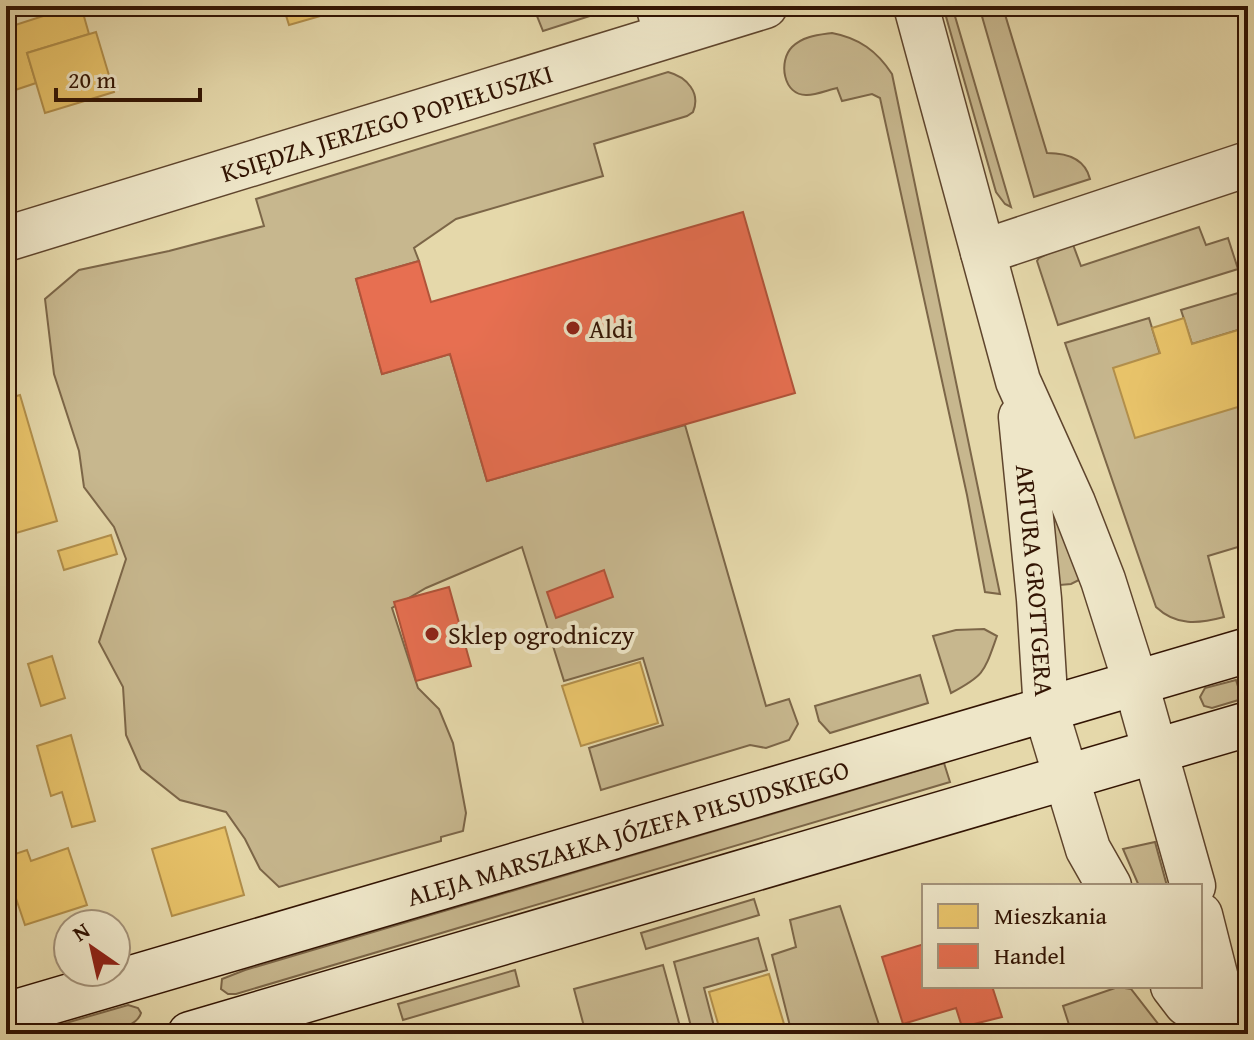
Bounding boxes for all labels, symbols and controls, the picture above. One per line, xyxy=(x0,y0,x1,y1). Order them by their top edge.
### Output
scale bar xyxy=(56,52,200,102)
street label: KSIĘDZA JERZEGO POPIEŁUSZKI xyxy=(216,53,557,191)
text: 20 m xyxy=(68,62,116,97)
place label: Aldi xyxy=(589,309,633,348)
marker: Aldi xyxy=(564,319,582,337)
street label: ARTURA GROTTGERA xyxy=(1006,462,1065,698)
place label: Sklep ogrodniczy xyxy=(448,615,635,654)
marker: Sklep ogrodniczy xyxy=(423,625,441,643)
street label: ALEJA MARSZAŁKA JÓZEFA PIŁSUDSKIEGO xyxy=(402,749,853,916)
legend xyxy=(922,884,1202,988)
text: Mieszkania xyxy=(994,898,1107,933)
north arrow xyxy=(52,908,132,988)
text: N xyxy=(66,914,96,949)
text: Handel xyxy=(994,938,1066,973)

